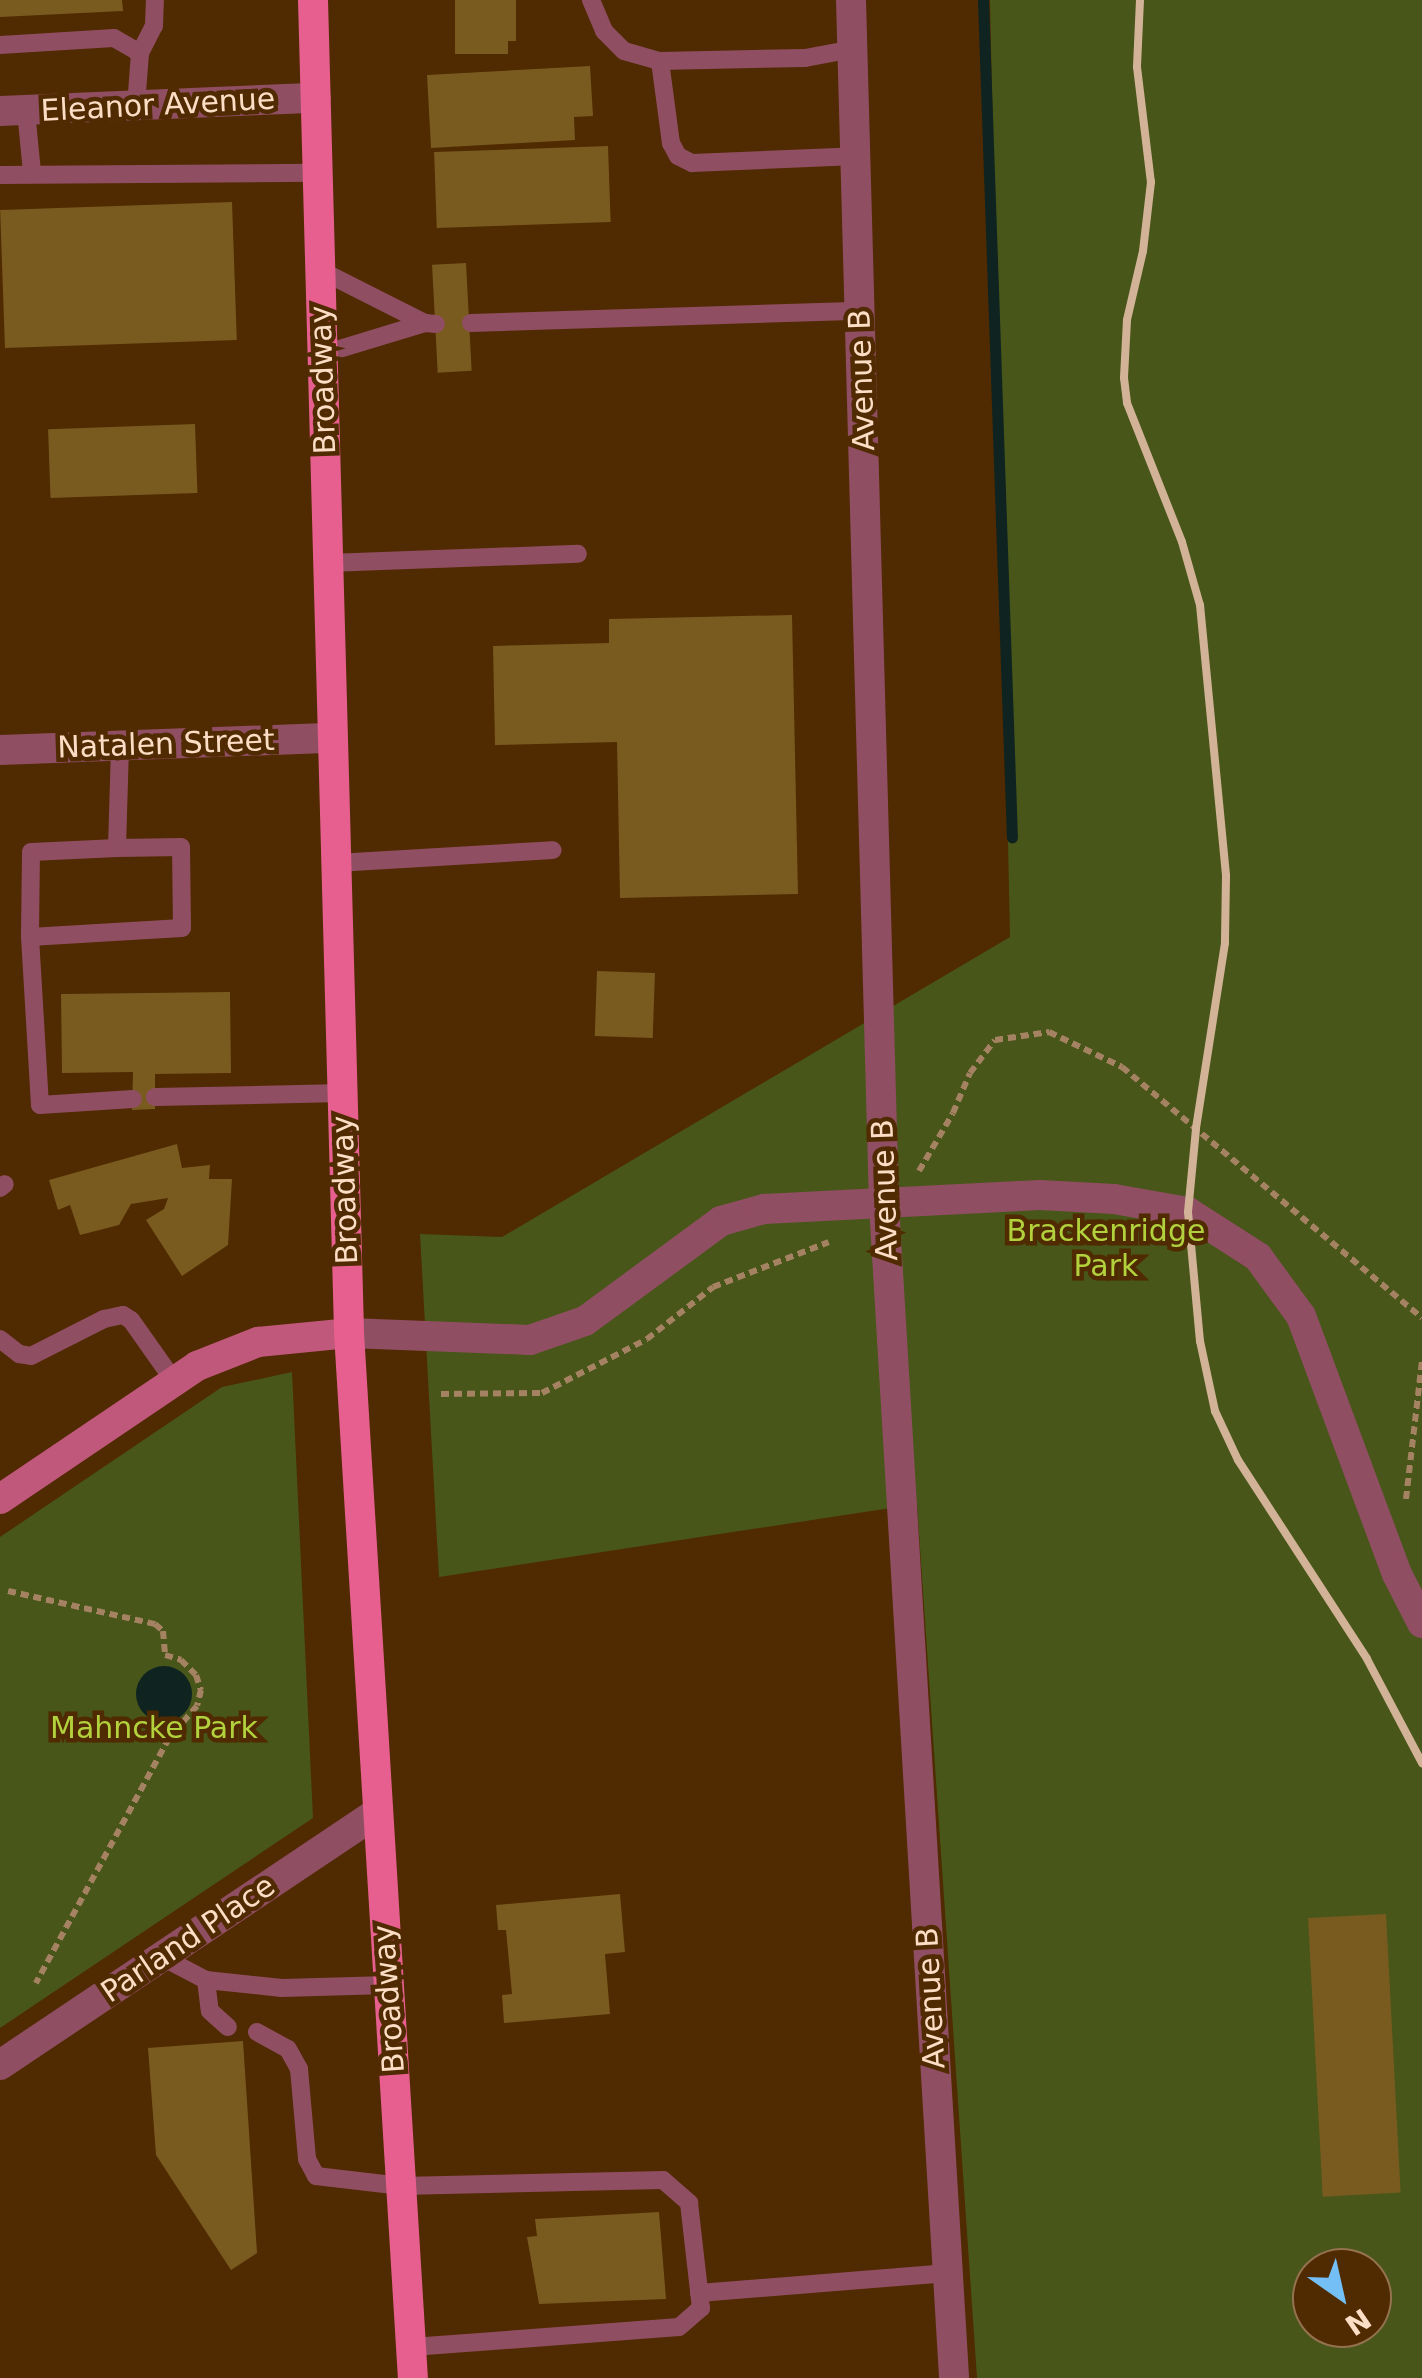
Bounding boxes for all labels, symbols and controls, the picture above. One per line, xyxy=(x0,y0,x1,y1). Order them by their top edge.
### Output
street label: Eleanor Avenue xyxy=(40,81,276,129)
street label: Broadway xyxy=(302,305,344,455)
street label: Avenue B xyxy=(842,309,882,451)
street label: Natalen Street xyxy=(57,722,275,766)
street label: Broadway xyxy=(324,1115,366,1265)
street label: Avenue B xyxy=(865,1119,905,1261)
park label: Brackenridge Park xyxy=(1007,1213,1205,1284)
park label: Mahncke Park xyxy=(50,1710,258,1746)
street label: Parland Place xyxy=(94,1868,282,2010)
street label: Broadway xyxy=(366,1924,412,2074)
street label: Avenue B xyxy=(909,1926,953,2070)
north arrow xyxy=(1292,2248,1392,2348)
text: N xyxy=(1339,2301,1377,2342)

